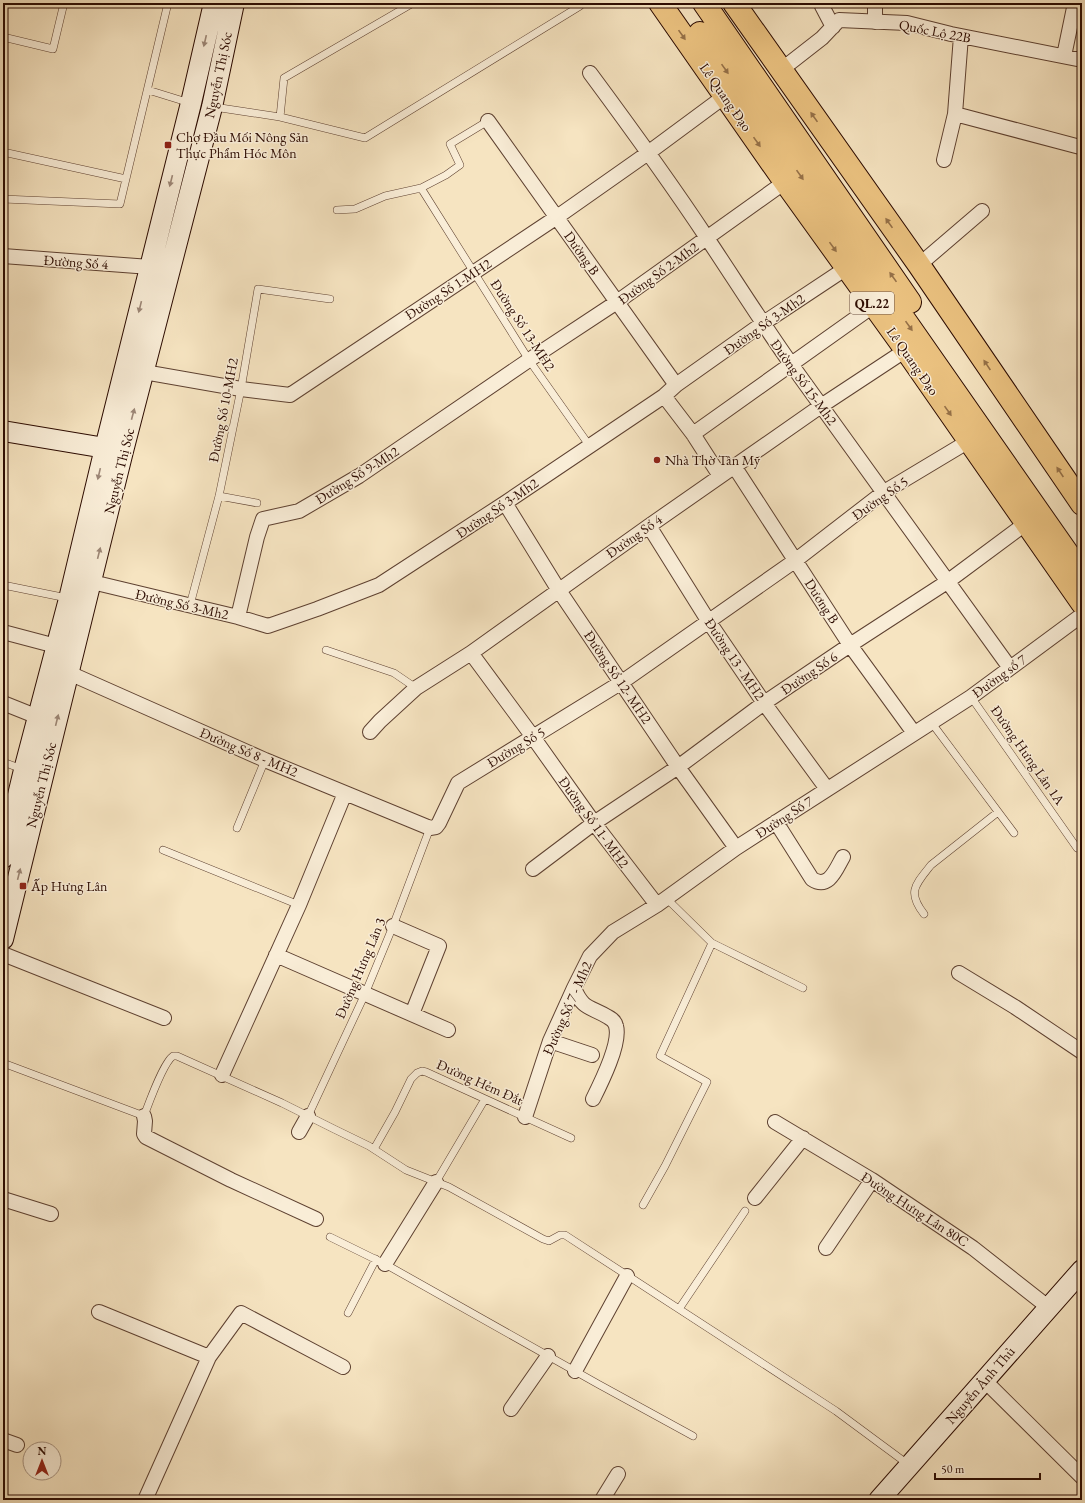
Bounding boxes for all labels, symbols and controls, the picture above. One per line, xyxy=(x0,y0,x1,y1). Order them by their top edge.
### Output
street label: Quốc Lộ 22B xyxy=(897,15,973,47)
street label: Nguyễn Thị Sóc xyxy=(200,30,236,120)
one-way arrow xyxy=(678,30,686,40)
one-way arrow xyxy=(202,35,208,47)
street label: Lê Quang Đạo xyxy=(696,59,756,135)
one-way arrow xyxy=(721,64,729,74)
one-way arrow xyxy=(810,112,818,122)
place label: Chợ Đầu Mối Nông Sản Thực Phẩm Hóc Môn xyxy=(176,128,309,162)
one-way arrow xyxy=(753,136,761,147)
marker: Chợ Đầu Mối Nông Sản Thực Phẩm Hóc Môn xyxy=(163,140,173,150)
one-way arrow xyxy=(796,170,804,180)
one-way arrow xyxy=(168,175,174,187)
one-way arrow xyxy=(885,218,893,228)
street label: Dường B xyxy=(560,227,604,279)
street label: Đường Số 2-Mh2 xyxy=(614,238,702,308)
one-way arrow xyxy=(828,242,837,253)
street label: Đường Số 4 xyxy=(43,251,109,273)
street label: Đường Số 1-MH2 xyxy=(401,254,495,324)
one-way arrow xyxy=(889,272,897,282)
street label: Đường Số 13-MH2 xyxy=(487,276,560,375)
street label: Đường Số 3-Mh2 xyxy=(720,289,808,359)
road number: QL.22 xyxy=(850,292,894,314)
one-way arrow xyxy=(136,301,142,313)
one-way arrow xyxy=(905,321,913,331)
street label: Lê Quang Đạo xyxy=(883,323,943,399)
street label: Đường Số 15-Mh2 xyxy=(767,336,841,429)
street label: Đường Số 10-MH2 xyxy=(204,356,242,464)
one-way arrow xyxy=(983,359,991,370)
one-way arrow xyxy=(944,405,952,416)
one-way arrow xyxy=(131,407,137,420)
street label: Nguyễn Thị Sóc xyxy=(100,426,138,516)
street label: Đường Số 9-Mh2 xyxy=(312,442,402,508)
place label: Nhà Thờ Tân Mỹ xyxy=(665,451,761,469)
marker: Nhà Thờ Tân Mỹ xyxy=(652,455,662,465)
one-way arrow xyxy=(1056,467,1064,477)
one-way arrow xyxy=(95,468,101,480)
street label: Đường Số 5 xyxy=(848,472,912,524)
street label: Đường Số 3-Mh2 xyxy=(453,474,542,542)
street label: Đường Số 4 xyxy=(602,510,666,562)
one-way arrow xyxy=(96,547,102,560)
street label: Dương B xyxy=(801,575,843,627)
street label: Đường Số 3-Mh2 xyxy=(134,585,231,624)
street label: Đường 13 - MH2 xyxy=(701,614,769,704)
street label: Đường Số 12- MH2 xyxy=(580,627,656,727)
street label: Đường Số 6 xyxy=(777,647,841,699)
street label: Đường số 7 xyxy=(968,650,1030,702)
street label: Đường Hưng Lân 1A xyxy=(987,702,1069,809)
one-way arrow xyxy=(55,714,61,727)
street label: Đường Số 8 - MH2 xyxy=(197,723,301,781)
street label: Đường Số 5 xyxy=(484,723,548,771)
street label: Nguyễn Thị Sóc xyxy=(22,740,60,830)
street label: Đường Số 11- MH2 xyxy=(555,773,633,872)
street label: Đường Số 7 xyxy=(752,792,816,842)
one-way arrow xyxy=(16,867,22,879)
place label: Ấp Hưng Lân xyxy=(30,877,108,895)
marker: Ấp Hưng Lân xyxy=(18,881,28,891)
street label: Đường Hưng Lân 3 xyxy=(331,915,389,1021)
street label: Đường Số 7 - Mh2 xyxy=(538,958,596,1058)
street label: Đường Hẻm Đắt xyxy=(434,1055,527,1109)
street label: Đường Hưng Lân 80C xyxy=(858,1168,972,1251)
street label: Nguyễn Ảnh Thủ xyxy=(941,1342,1019,1428)
north arrow xyxy=(22,1441,62,1481)
text: N xyxy=(38,1444,47,1458)
scale bar xyxy=(935,1455,1040,1481)
text: 50 m xyxy=(941,1461,965,1477)

